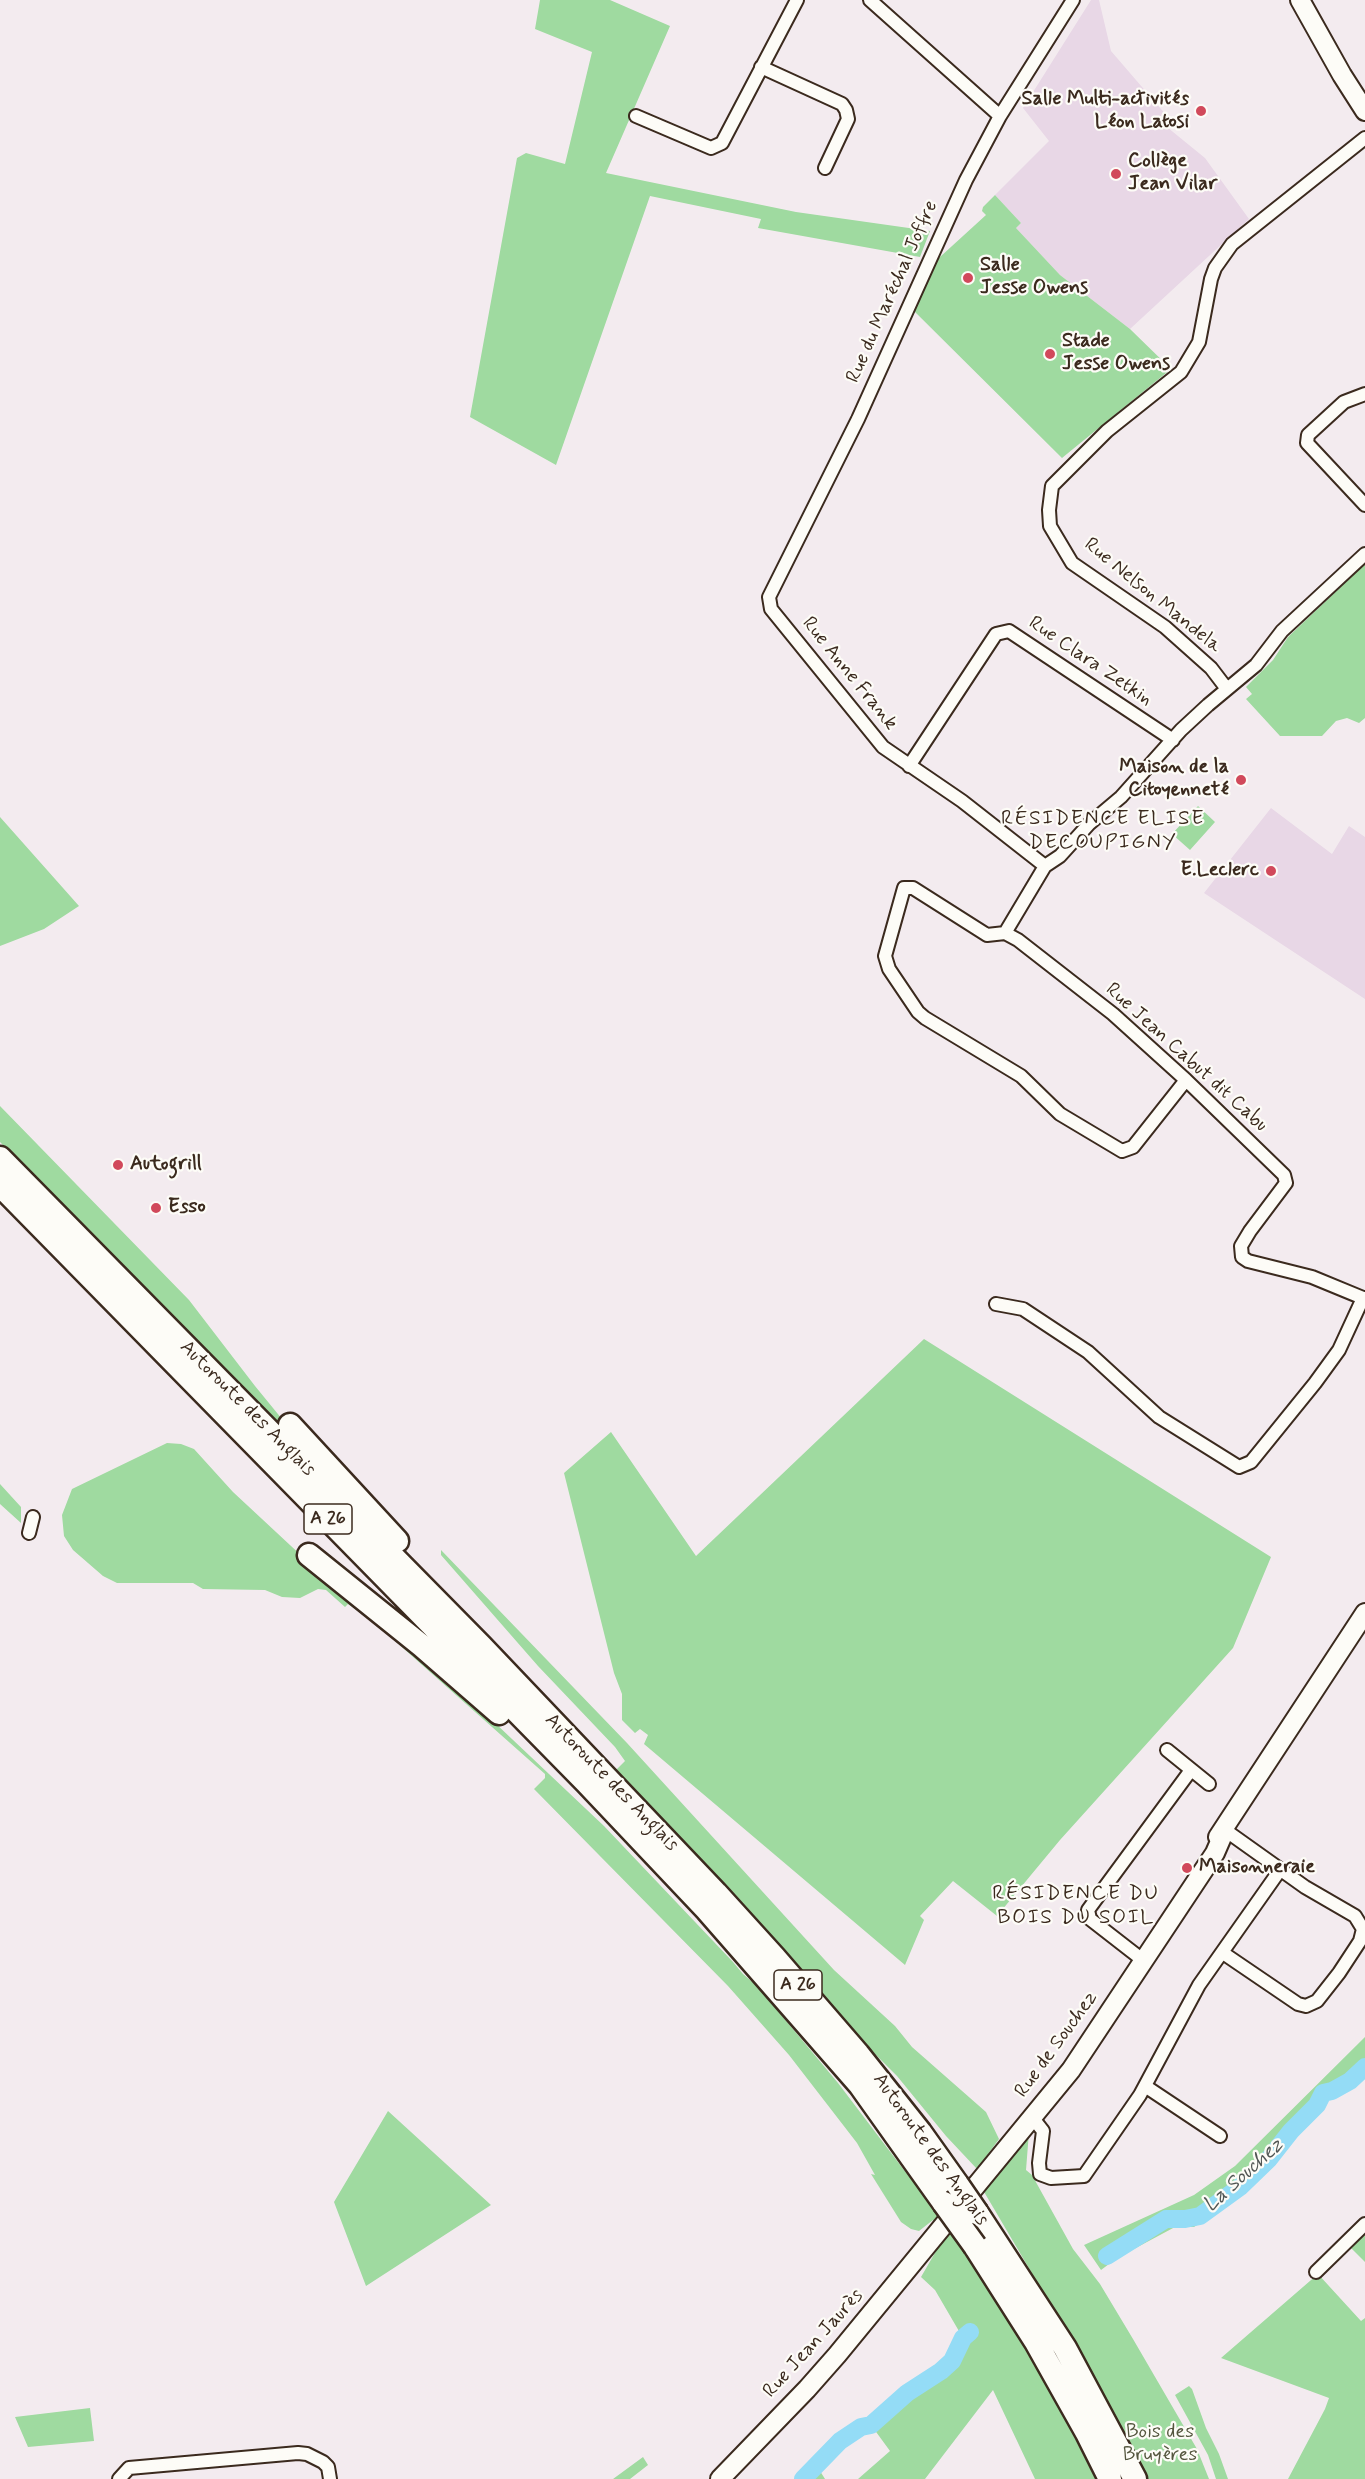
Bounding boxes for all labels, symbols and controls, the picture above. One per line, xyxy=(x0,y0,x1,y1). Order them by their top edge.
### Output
place label: Salle Multi-activités Léon Latosi xyxy=(1022,88,1189,135)
marker: Salle Multi-activités Léon Latosi xyxy=(1194,104,1208,118)
place label: Collège Jean Vilar xyxy=(1128,150,1217,197)
marker: Collège Jean Vilar xyxy=(1109,167,1123,181)
street label: Rue du Maréchal Joffre xyxy=(842,197,944,387)
place label: Salle Jesse Owens xyxy=(980,254,1088,301)
marker: Salle Jesse Owens xyxy=(961,271,975,285)
place label: Stade Jesse Owens xyxy=(1062,330,1170,377)
marker: Stade Jesse Owens xyxy=(1043,347,1057,361)
street label: Rue Nelson Mandela xyxy=(1079,533,1225,659)
street label: Rue Anne Frank xyxy=(796,612,902,736)
street label: Rue Clara Zetkin xyxy=(1023,612,1157,712)
place label: Maison de la Citoyenneté xyxy=(1119,756,1229,803)
marker: Maison de la Citoyenneté xyxy=(1234,773,1248,787)
district label: RÉSIDENCE ELISE DECOUPIGNY xyxy=(1000,807,1206,857)
place label: E.Leclerc xyxy=(1181,859,1259,883)
marker: E.Leclerc xyxy=(1264,864,1278,878)
street label: Rue Jean Cabut dit Cabu xyxy=(1100,979,1272,1137)
place label: Autogrill xyxy=(130,1153,202,1177)
marker: Autogrill xyxy=(111,1158,125,1172)
place label: Esso xyxy=(168,1196,206,1220)
marker: Esso xyxy=(149,1201,163,1215)
street label: Autoroute des Anglais xyxy=(174,1336,320,1482)
road number: A 26 xyxy=(304,1504,352,1534)
street label: Autoroute des Anglais xyxy=(539,1709,683,1857)
place label: Maisonneraie xyxy=(1199,1856,1315,1880)
marker: Maisonneraie xyxy=(1180,1861,1194,1875)
district label: RÉSIDENCE DU BOIS DU SOIL xyxy=(992,1882,1160,1932)
road number: A 26 xyxy=(774,1970,822,2000)
street label: Rue de Souchez xyxy=(1010,1987,1104,2103)
street label: Autoroute des Anglais xyxy=(867,2069,993,2231)
water label: La Souchez xyxy=(1199,2134,1289,2218)
street label: Rue Jean Jaurès xyxy=(759,2285,869,2403)
park label: Bois des Bruyères xyxy=(1123,2421,1197,2468)

